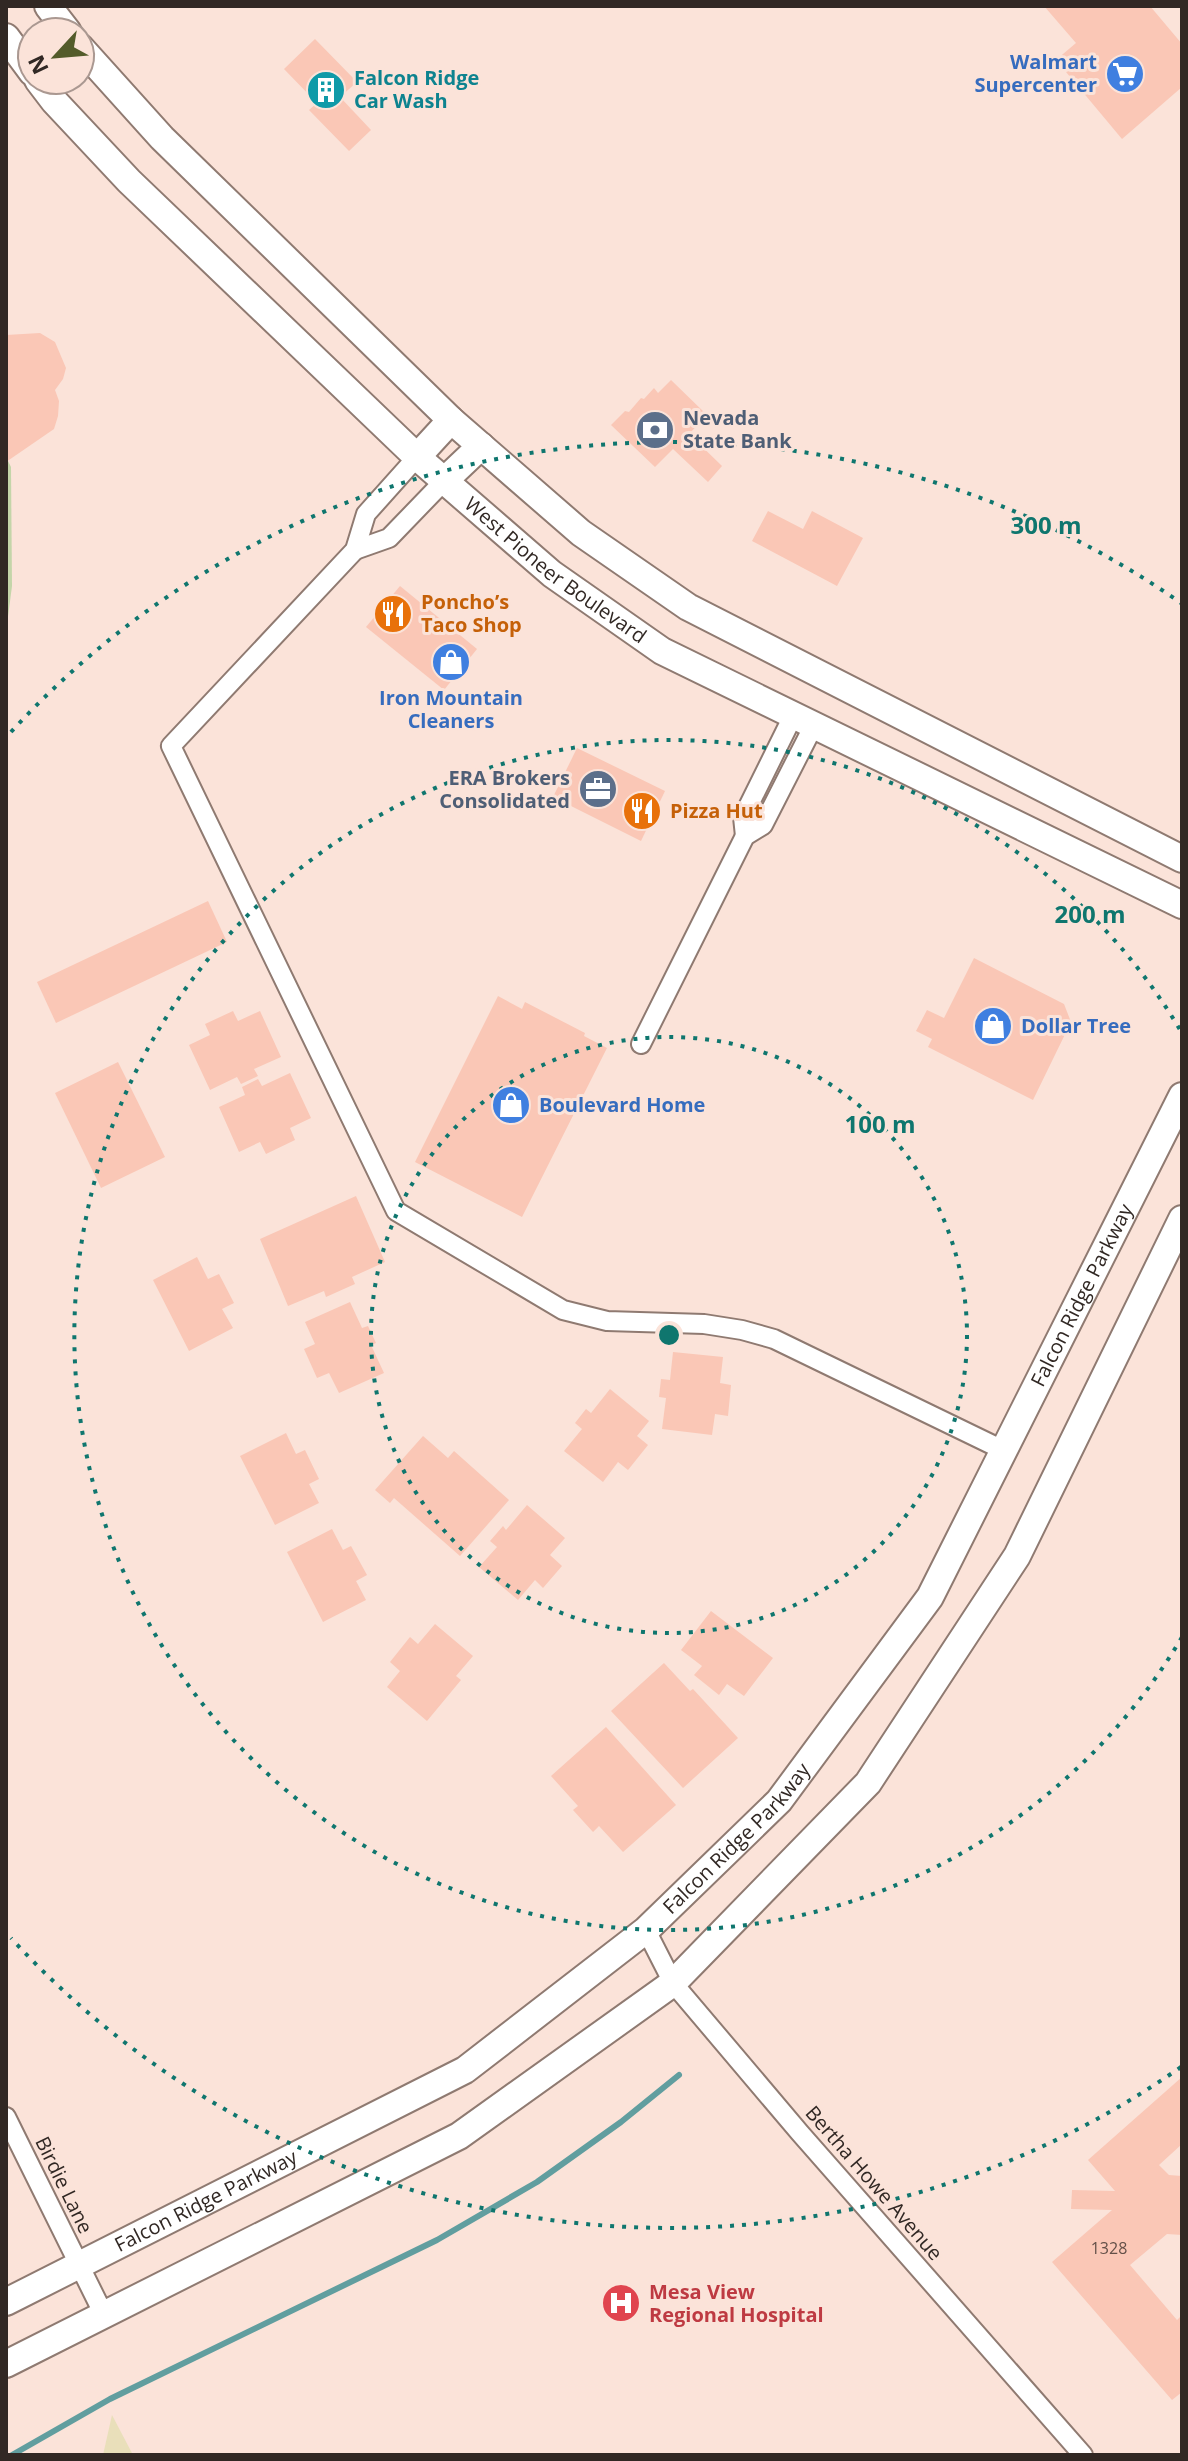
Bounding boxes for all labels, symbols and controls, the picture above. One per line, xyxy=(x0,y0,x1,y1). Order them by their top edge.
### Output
north arrow xyxy=(16,16,96,96)
place label: Walmart Supercenter xyxy=(974,48,1097,98)
text: N xyxy=(20,51,55,80)
supermarket icon: Walmart Supercenter xyxy=(1104,53,1146,95)
place label: Falcon Ridge Car Wash xyxy=(354,64,479,114)
building icon: Falcon Ridge Car Wash xyxy=(305,69,347,111)
place label: Nevada State Bank xyxy=(683,404,792,454)
bank icon: Nevada State Bank xyxy=(634,409,676,451)
street label: West Pioneer Boulevard xyxy=(459,490,652,649)
text: 300 m xyxy=(1011,508,1081,541)
place label: Poncho’s Taco Shop xyxy=(421,588,522,638)
restaurant icon: Poncho’s Taco Shop xyxy=(372,593,414,635)
shop icon: Iron Mountain Cleaners xyxy=(430,641,472,683)
place label: Iron Mountain Cleaners xyxy=(379,684,523,734)
place label: ERA Brokers Consolidated xyxy=(439,764,570,814)
office icon: ERA Brokers Consolidated xyxy=(577,768,619,810)
restaurant icon: Pizza Hut xyxy=(621,790,663,832)
place label: Pizza Hut xyxy=(670,797,763,824)
text: 200 m xyxy=(1055,897,1125,930)
shop icon: Dollar Tree xyxy=(972,1005,1014,1047)
place label: Dollar Tree xyxy=(1021,1012,1131,1039)
shop icon: Boulevard Home xyxy=(490,1084,532,1126)
place label: Boulevard Home xyxy=(539,1091,705,1118)
text: 100 m xyxy=(845,1107,915,1140)
street label: Falcon Ridge Parkway xyxy=(1024,1198,1139,1391)
centre of rings xyxy=(655,1321,683,1349)
street label: Falcon Ridge Parkway xyxy=(657,1756,816,1920)
street label: Bertha Howe Avenue xyxy=(800,2100,949,2266)
street label: Birdie Lane xyxy=(29,2132,100,2238)
street label: Falcon Ridge Parkway xyxy=(110,2143,302,2258)
house number: 1328 xyxy=(1091,2237,1127,2259)
place label: Mesa View Regional Hospital xyxy=(649,2278,824,2328)
hospital icon: Mesa View Regional Hospital xyxy=(600,2282,642,2324)

